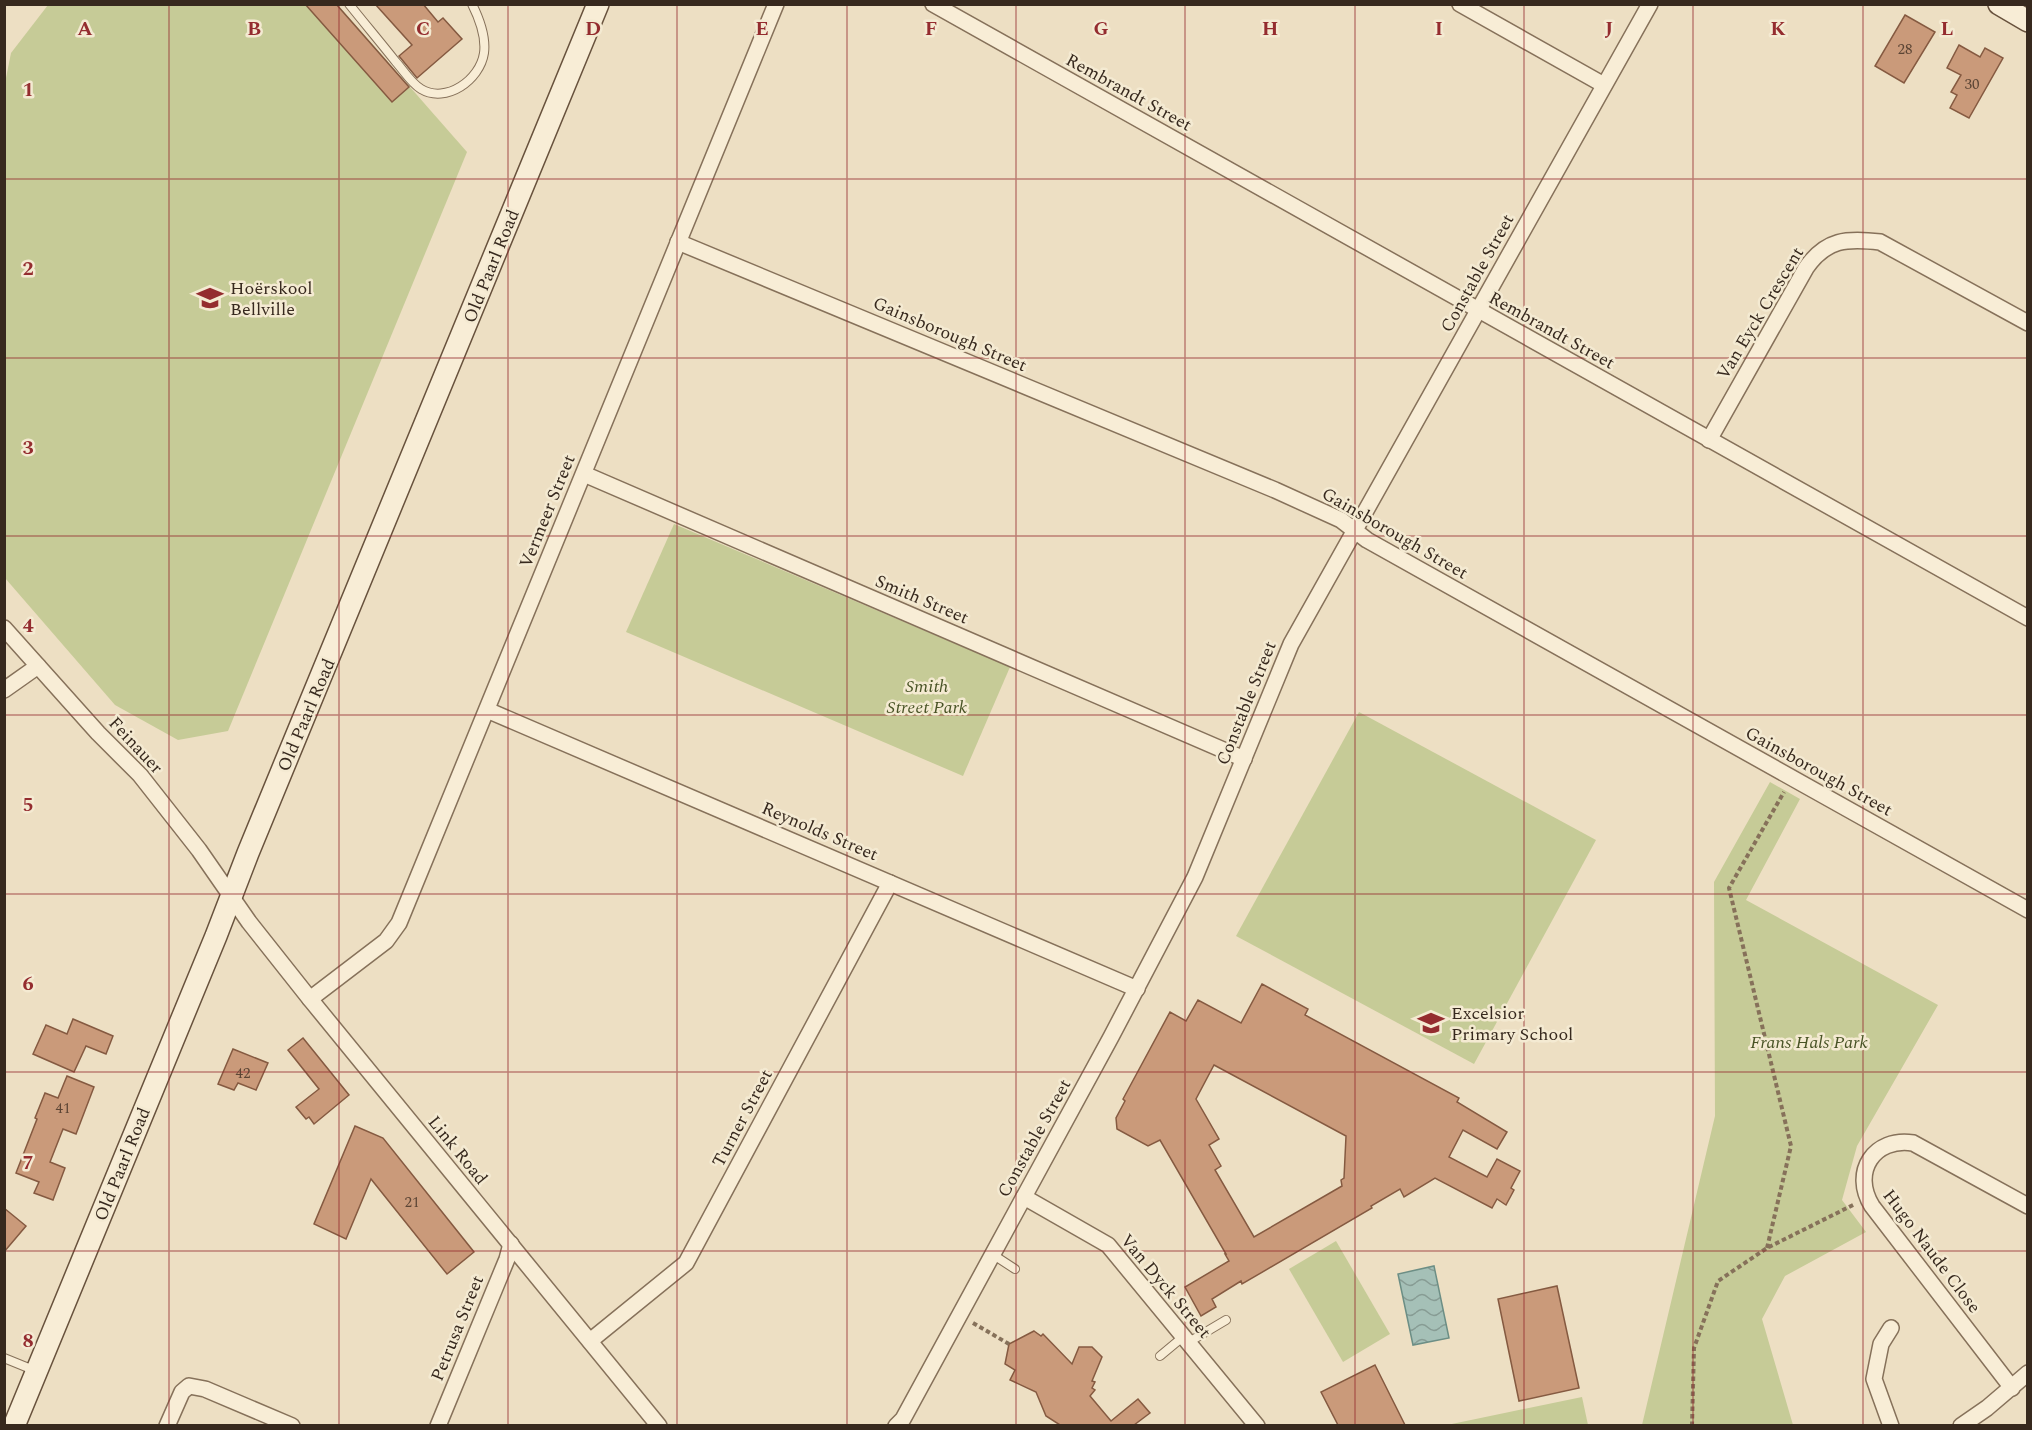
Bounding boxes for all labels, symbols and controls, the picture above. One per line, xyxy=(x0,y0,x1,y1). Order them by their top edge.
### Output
text: A xyxy=(77,14,93,44)
text: B xyxy=(247,14,261,44)
text: C xyxy=(416,14,430,44)
text: D xyxy=(585,14,601,44)
text: E xyxy=(755,14,769,44)
text: F xyxy=(925,14,937,44)
text: G xyxy=(1093,14,1109,44)
text: H xyxy=(1262,14,1278,44)
text: I xyxy=(1435,14,1443,44)
text: J xyxy=(1605,14,1613,44)
text: K xyxy=(1770,14,1786,44)
text: L xyxy=(1941,14,1953,44)
house number: 28 xyxy=(1897,38,1913,61)
street label: Rembrandt Street xyxy=(1061,47,1197,138)
house number: 30 xyxy=(1964,73,1980,96)
text: 1 xyxy=(22,75,34,105)
street label: Old Paarl Road xyxy=(456,205,527,327)
street label: Constable Street xyxy=(1434,209,1521,337)
street label: Van Eyck Crescent xyxy=(1710,242,1811,385)
text: 2 xyxy=(22,254,34,284)
place label: Hoërskool Bellville xyxy=(230,275,313,323)
school or university icon: Hoërskool Bellville xyxy=(195,283,225,313)
street label: Rembrandt Street xyxy=(1484,285,1620,376)
street label: Gainsborough Street xyxy=(869,290,1031,379)
text: 3 xyxy=(22,433,34,463)
street label: Vermeer Street xyxy=(512,450,582,572)
street label: Gainsborough Street xyxy=(1317,480,1473,586)
street label: Smith Street xyxy=(871,568,973,631)
text: 4 xyxy=(22,611,34,641)
street label: Constable Street xyxy=(1209,637,1284,769)
street label: Old Paarl Road xyxy=(270,654,342,776)
park label: Smith Street Park xyxy=(887,673,968,721)
street label: Feinauer xyxy=(102,711,169,780)
street label: Gainsborough Street xyxy=(1740,720,1897,823)
text: 5 xyxy=(22,790,34,820)
street label: Reynolds Street xyxy=(757,795,882,868)
text: 6 xyxy=(22,969,34,999)
place label: Excelsior Primary School xyxy=(1451,1000,1573,1048)
school or university icon: Excelsior Primary School xyxy=(1416,1008,1446,1038)
park label: Frans Hals Park xyxy=(1750,1029,1868,1056)
house number: 42 xyxy=(235,1062,251,1085)
street label: Turner Street xyxy=(705,1065,780,1172)
street label: Constable Street xyxy=(991,1074,1078,1202)
house number: 41 xyxy=(55,1097,71,1120)
street label: Old Paarl Road xyxy=(87,1103,158,1225)
street label: Link Road xyxy=(421,1110,494,1191)
text: 7 xyxy=(22,1148,34,1178)
street label: Hugo Naude Close xyxy=(1876,1183,1987,1319)
house number: 21 xyxy=(404,1191,420,1214)
street label: Van Dyck Street xyxy=(1114,1228,1218,1345)
street label: Petrusa Street xyxy=(424,1271,491,1385)
text: 8 xyxy=(22,1326,34,1356)

